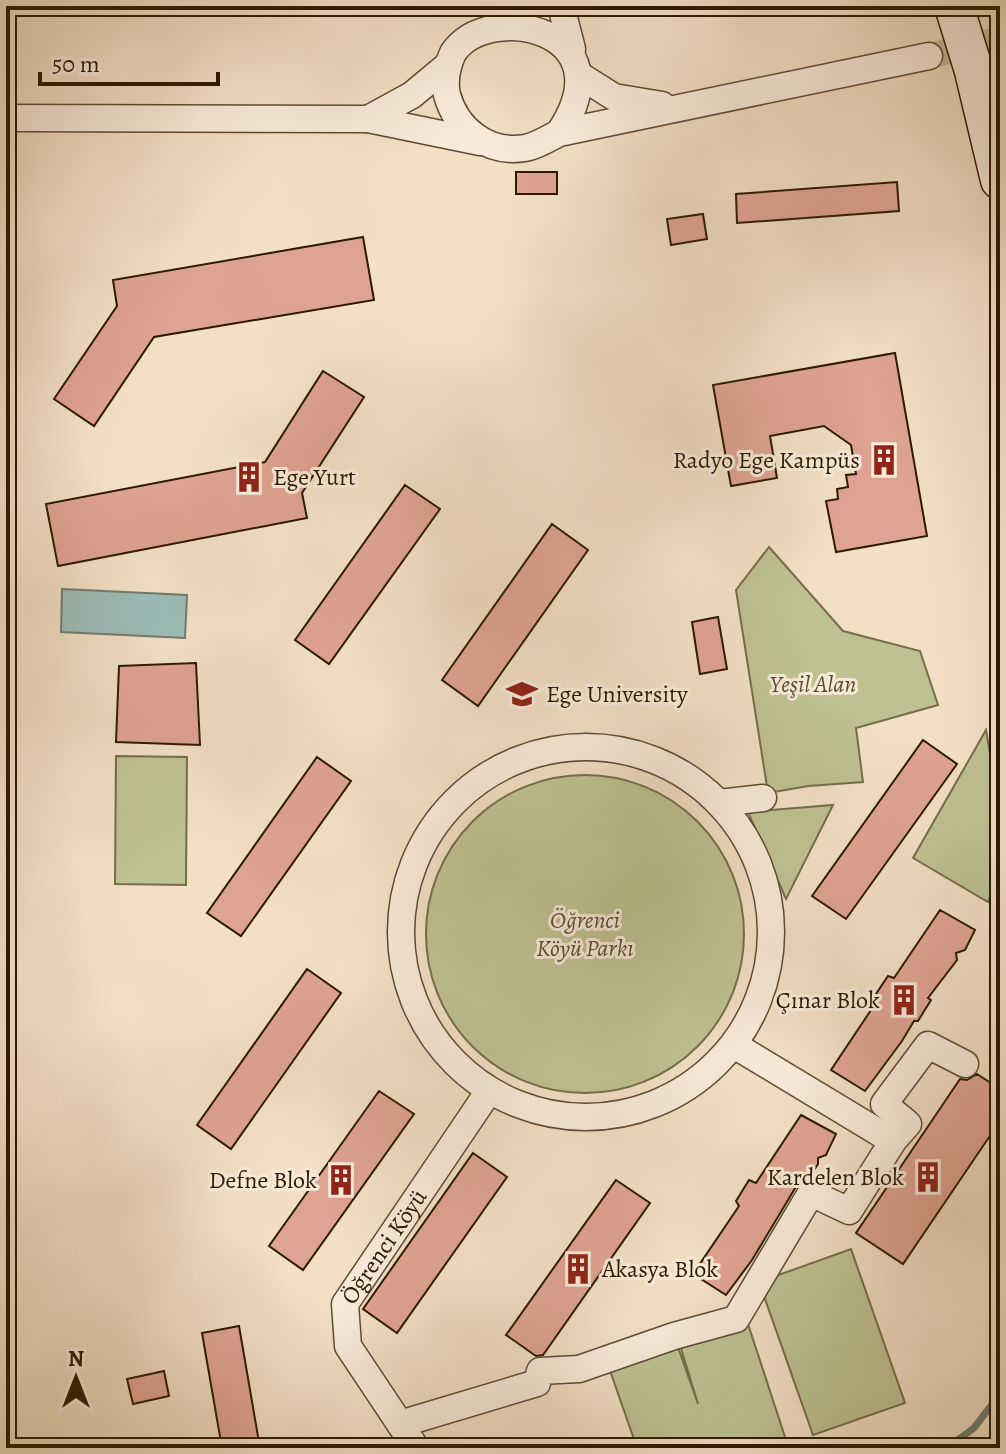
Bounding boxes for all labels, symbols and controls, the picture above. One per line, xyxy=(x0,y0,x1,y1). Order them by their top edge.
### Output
scale bar xyxy=(40,36,218,86)
text: 50 m xyxy=(52,48,100,80)
building icon: Radyo Ege Kampüs xyxy=(867,443,901,477)
place label: Radyo Ege Kampüs xyxy=(673,444,860,476)
building icon: Ege Yurt xyxy=(232,460,266,494)
place label: Ege Yurt xyxy=(273,461,356,493)
park label: Yeşil Alan xyxy=(770,668,856,700)
school or university icon: Ege University xyxy=(505,677,539,711)
place label: Ege University xyxy=(546,678,688,710)
park label: Öğrenci Köyü Parkı xyxy=(536,904,634,964)
building icon: Çınar Blok xyxy=(887,983,921,1017)
place label: Çınar Blok xyxy=(776,984,880,1016)
building icon: Kardelen Blok xyxy=(911,1160,945,1194)
place label: Kardelen Blok xyxy=(767,1161,904,1193)
building icon: Defne Blok xyxy=(324,1163,358,1197)
place label: Defne Blok xyxy=(209,1164,317,1196)
street label: Öğrenci Köyü xyxy=(333,1183,434,1311)
building icon: Akasya Blok xyxy=(561,1252,595,1286)
place label: Akasya Blok xyxy=(601,1253,718,1285)
north arrow xyxy=(36,1338,116,1418)
text: N xyxy=(68,1344,84,1374)

